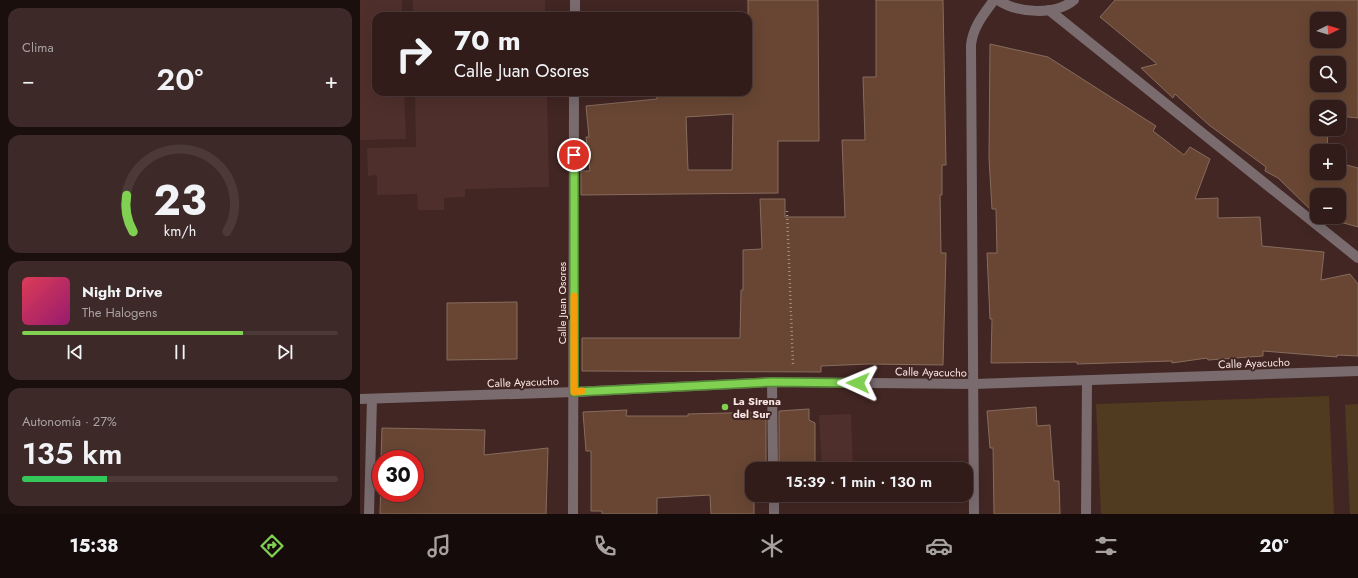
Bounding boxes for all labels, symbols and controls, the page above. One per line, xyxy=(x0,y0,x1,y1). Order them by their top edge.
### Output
north arrow xyxy=(1310,12,1346,48)
map controls xyxy=(1310,12,1346,224)
text: 70 m xyxy=(454,20,521,61)
icon: right xyxy=(388,28,440,80)
text: Clima xyxy=(22,38,54,57)
button: search xyxy=(1310,56,1346,92)
text: 20° xyxy=(156,58,203,101)
text: Calle Juan Osores xyxy=(454,58,589,84)
text: − xyxy=(22,64,35,96)
text: + xyxy=(324,64,338,96)
button: layers xyxy=(1310,100,1346,136)
pin xyxy=(557,138,591,172)
icon: arrive xyxy=(563,144,585,166)
button: + xyxy=(1310,144,1346,180)
text: 23 xyxy=(153,170,207,231)
button: − xyxy=(1310,188,1346,224)
text: km/h xyxy=(164,220,196,240)
street label: Calle Juan Osores xyxy=(554,261,570,344)
text: Night Drive xyxy=(82,281,163,303)
text: The Halogens xyxy=(82,303,157,322)
icon: previous xyxy=(64,341,86,363)
icon: pause xyxy=(169,341,191,363)
icon: next xyxy=(274,341,296,363)
street label: Calle Ayacucho xyxy=(1218,354,1290,372)
position arrow xyxy=(837,362,879,404)
street label: Calle Ayacucho xyxy=(895,363,967,381)
street label: Calle Ayacucho xyxy=(487,373,559,391)
place label: La Sirena del Sur xyxy=(733,393,781,422)
marker: La Sirena del Sur xyxy=(720,402,730,412)
text: Autonomía · 27% xyxy=(22,412,117,431)
text: 135 km xyxy=(22,432,123,475)
speed limit sign: 30 xyxy=(372,450,424,502)
text: 15:39 · 1 min · 130 m xyxy=(786,471,932,493)
icon: directions xyxy=(258,532,286,560)
icon: music xyxy=(425,532,453,560)
icon: phone xyxy=(591,532,619,560)
icon: climate xyxy=(758,532,786,560)
icon: car xyxy=(925,532,953,560)
icon: filters xyxy=(1092,532,1120,560)
text: 15:38 xyxy=(69,533,119,559)
text: 20° xyxy=(1259,533,1289,559)

